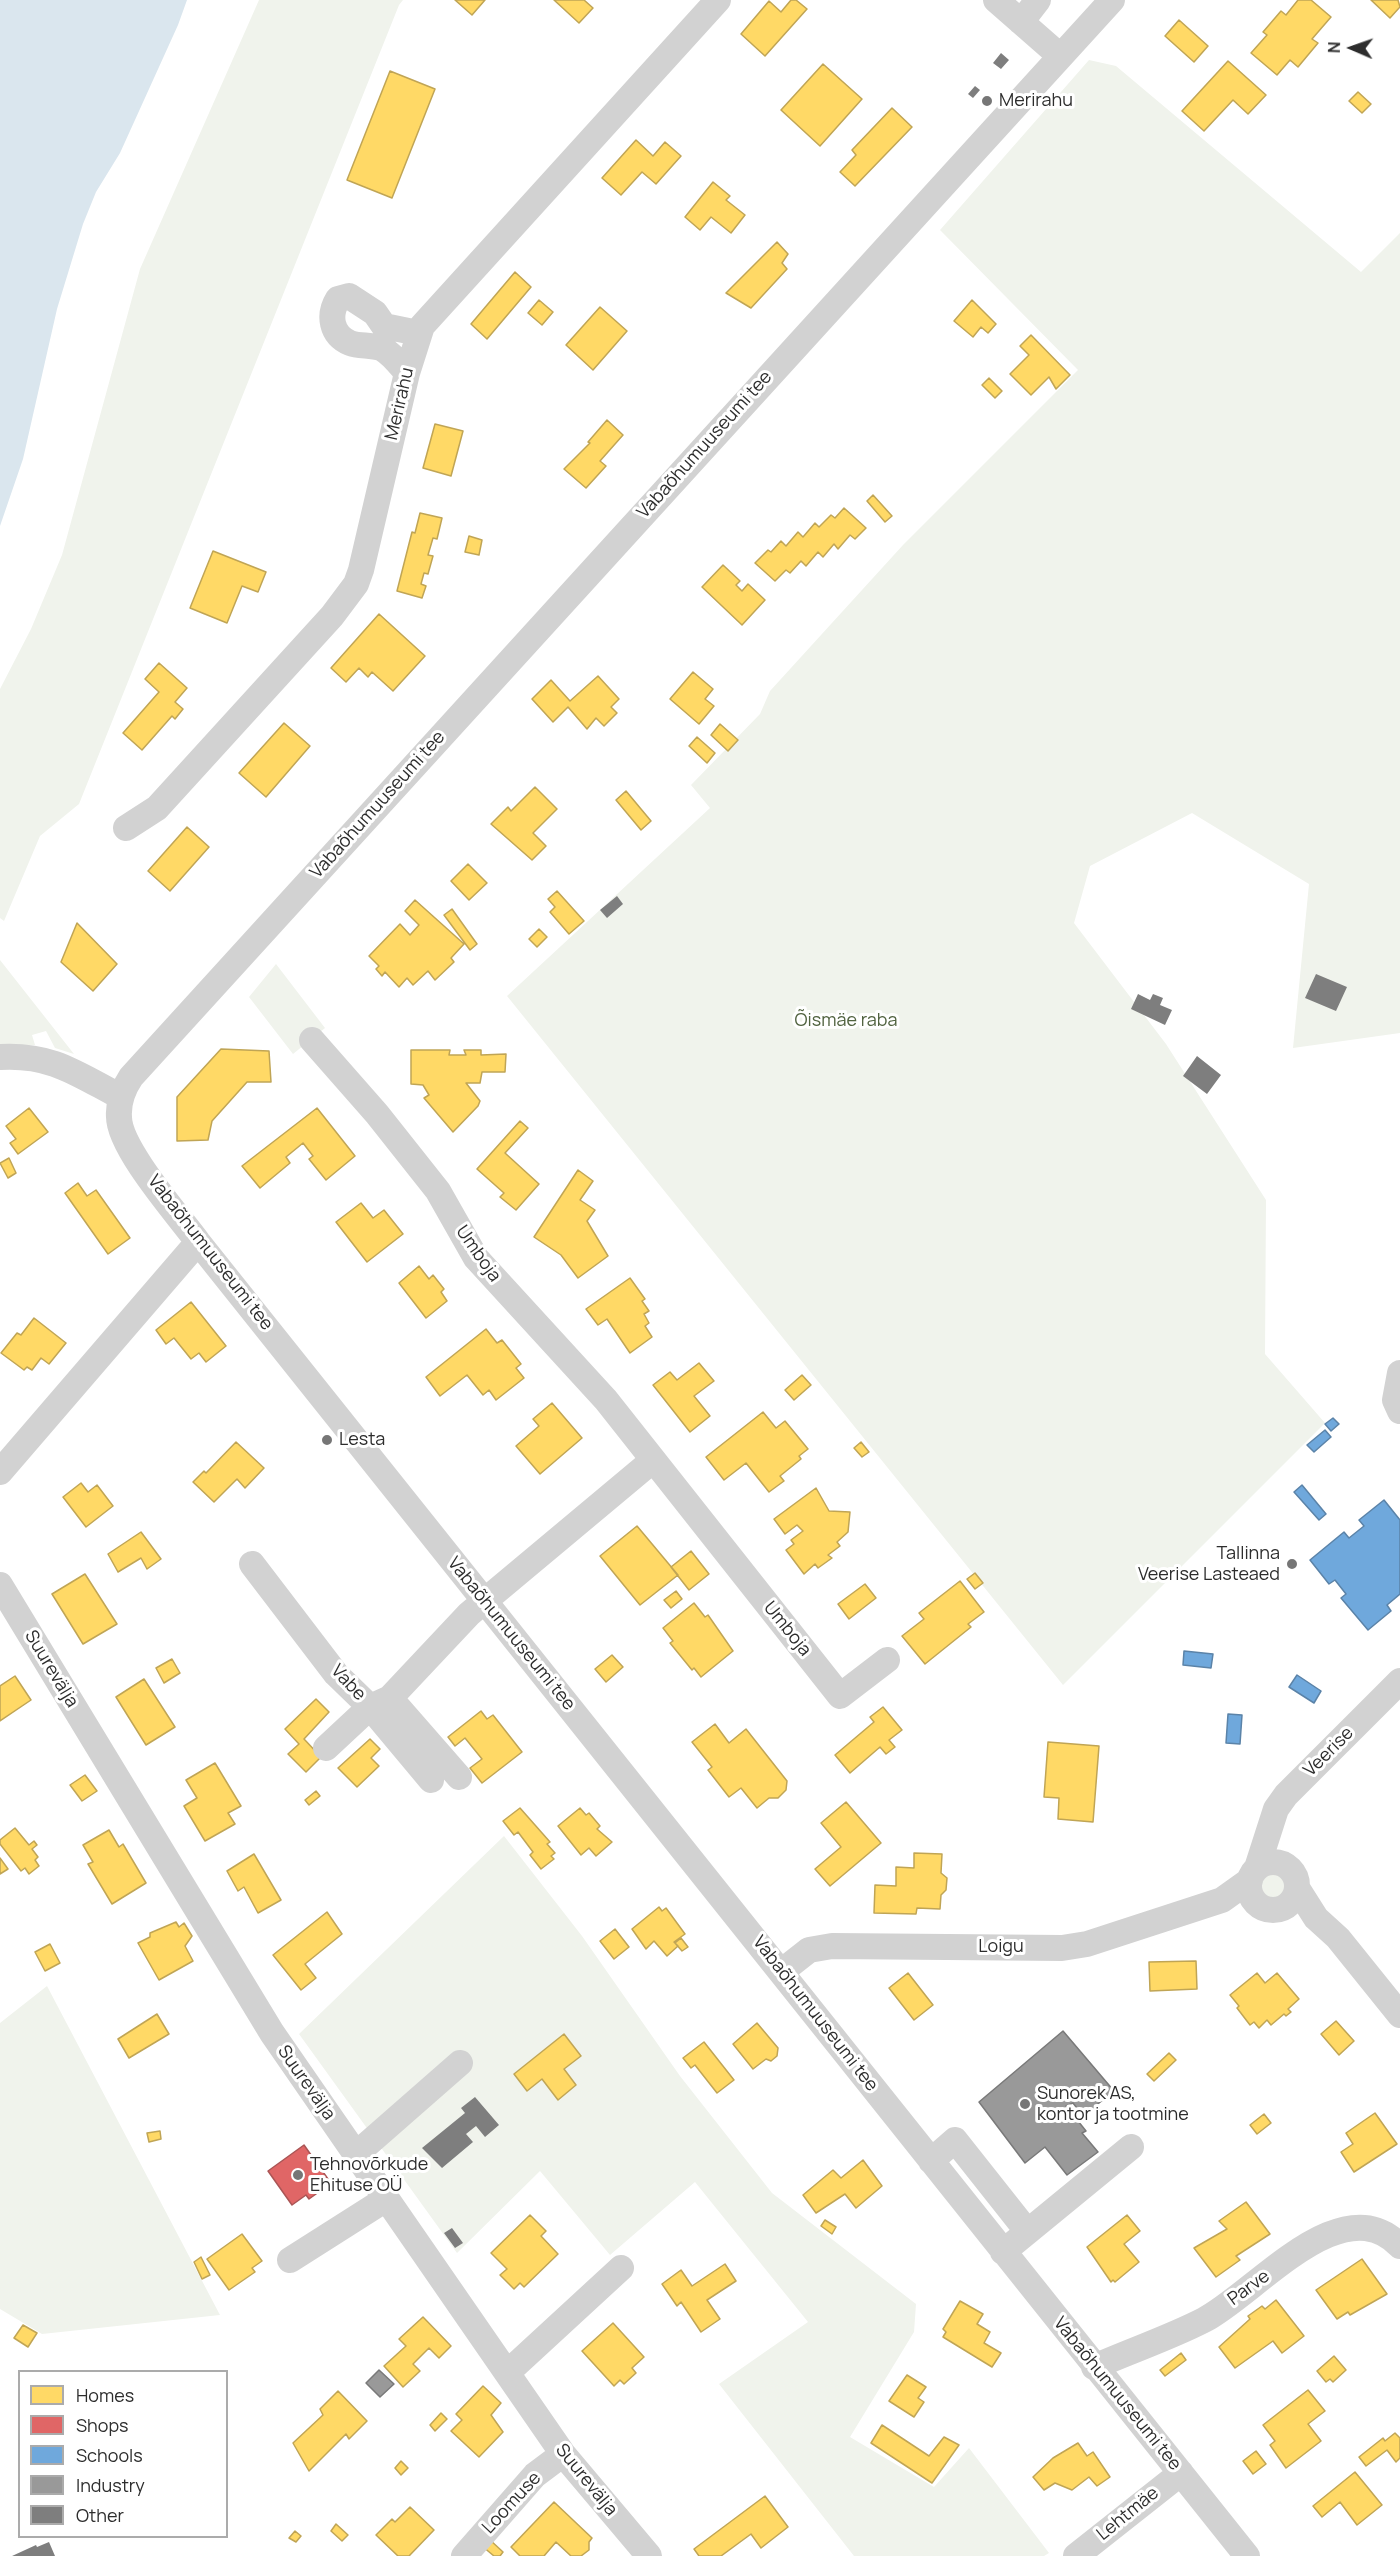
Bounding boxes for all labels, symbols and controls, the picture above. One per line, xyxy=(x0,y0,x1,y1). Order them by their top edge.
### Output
north arrow xyxy=(1322,18,1382,78)
text: N xyxy=(1323,41,1345,54)
place label: Merirahu xyxy=(999,90,1073,112)
marker: Merirahu xyxy=(980,94,994,108)
street label: Merirahu xyxy=(381,366,419,442)
street label: Vabaõhumuuseumi tee xyxy=(633,367,777,523)
street label: Vabaõhumuuseumi tee xyxy=(306,727,450,883)
park label: Õismäe raba xyxy=(795,1010,897,1032)
street label: Vabaõhumuuseumi tee xyxy=(143,1171,277,1335)
street label: Umboja xyxy=(451,1222,505,1286)
place label: Lesta xyxy=(339,1429,385,1451)
marker: Lesta xyxy=(320,1433,334,1447)
place label: Tallinna Veerise Lasteaed xyxy=(1138,1543,1280,1586)
street label: Vabaõhumuuseumi tee xyxy=(443,1553,579,1715)
marker: Tallinna Veerise Lasteaed xyxy=(1285,1557,1299,1571)
street label: Umboja xyxy=(759,1597,815,1661)
street label: Suurevälja xyxy=(20,1626,82,1712)
street label: Vabe xyxy=(326,1661,370,1705)
street label: Veerise xyxy=(1300,1723,1358,1781)
street label: Vabaõhumuuseumi tee xyxy=(748,1932,882,2096)
street label: Loigu xyxy=(978,1936,1024,1958)
street label: Suurevälja xyxy=(272,2041,340,2125)
place label: Sunorek AS, kontor ja tootmine xyxy=(1037,2083,1189,2126)
marker: Sunorek AS, kontor ja tootmine xyxy=(1018,2097,1032,2111)
place label: Tehnovõrkude Ehituse OÜ xyxy=(310,2154,428,2196)
marker: Tehnovõrkude Ehituse OÜ xyxy=(291,2168,305,2182)
street label: Parve xyxy=(1224,2266,1274,2310)
street label: Vabaõhumuuseumi tee xyxy=(1049,2313,1185,2475)
legend xyxy=(18,2370,228,2538)
text: Homes xyxy=(76,2383,134,2407)
text: Shops xyxy=(76,2413,128,2437)
street label: Suurevälja xyxy=(550,2440,622,2520)
text: Schools xyxy=(76,2443,143,2467)
street label: Loomuse xyxy=(478,2468,546,2538)
text: Industry xyxy=(76,2473,145,2497)
street label: Lehtmäe xyxy=(1093,2483,1163,2545)
text: Other xyxy=(76,2503,124,2527)

